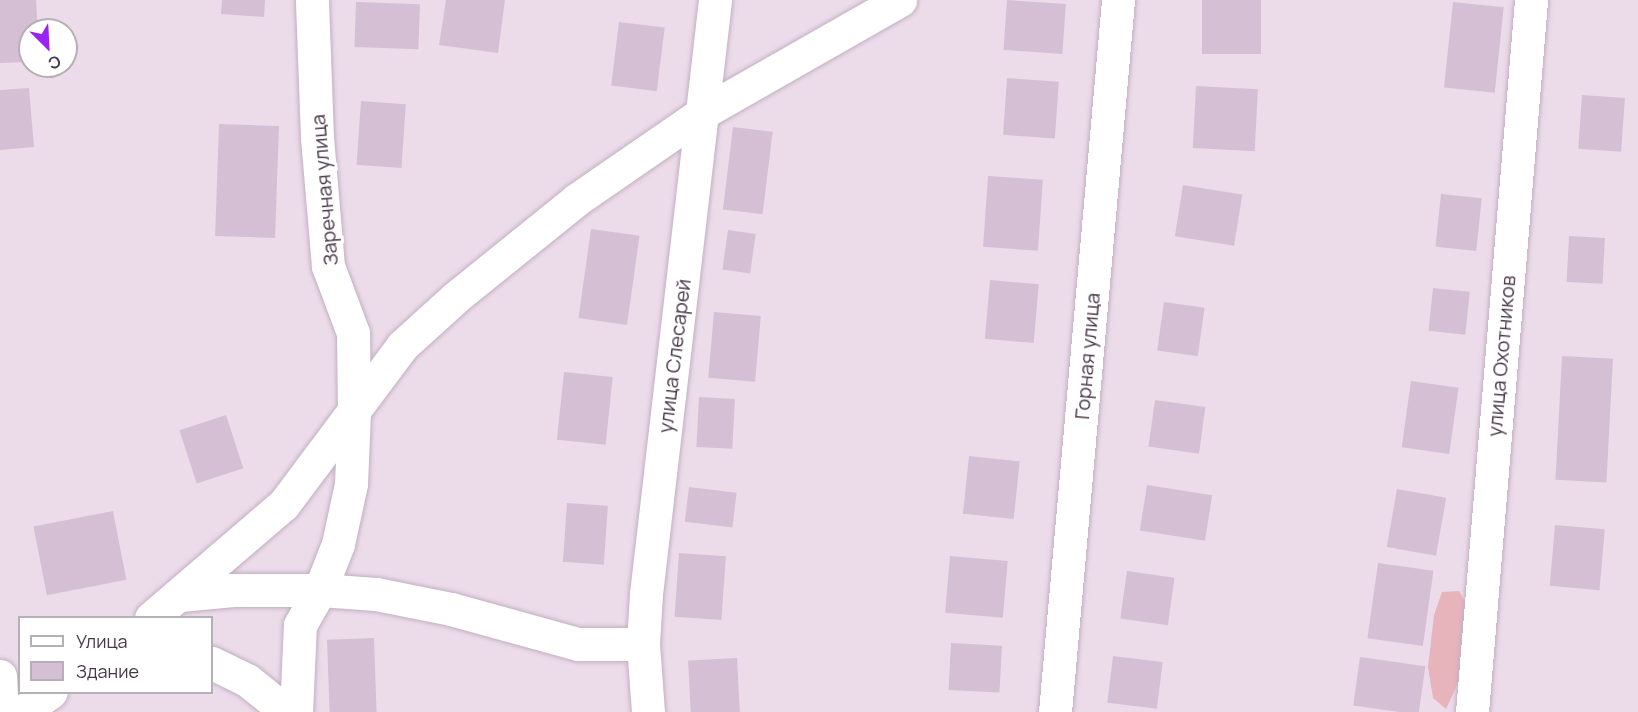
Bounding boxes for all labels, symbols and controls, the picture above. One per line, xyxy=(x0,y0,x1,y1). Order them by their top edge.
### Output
north arrow xyxy=(18,18,78,78)
text: С xyxy=(45,50,64,75)
street label: Заречная улица xyxy=(305,113,343,267)
street label: улица Охотников xyxy=(1482,274,1520,438)
street label: улица Слесарей xyxy=(653,278,695,434)
street label: Горная улица xyxy=(1070,292,1104,420)
legend xyxy=(18,616,213,694)
text: Улица xyxy=(76,629,128,653)
text: Здание xyxy=(76,659,139,683)

